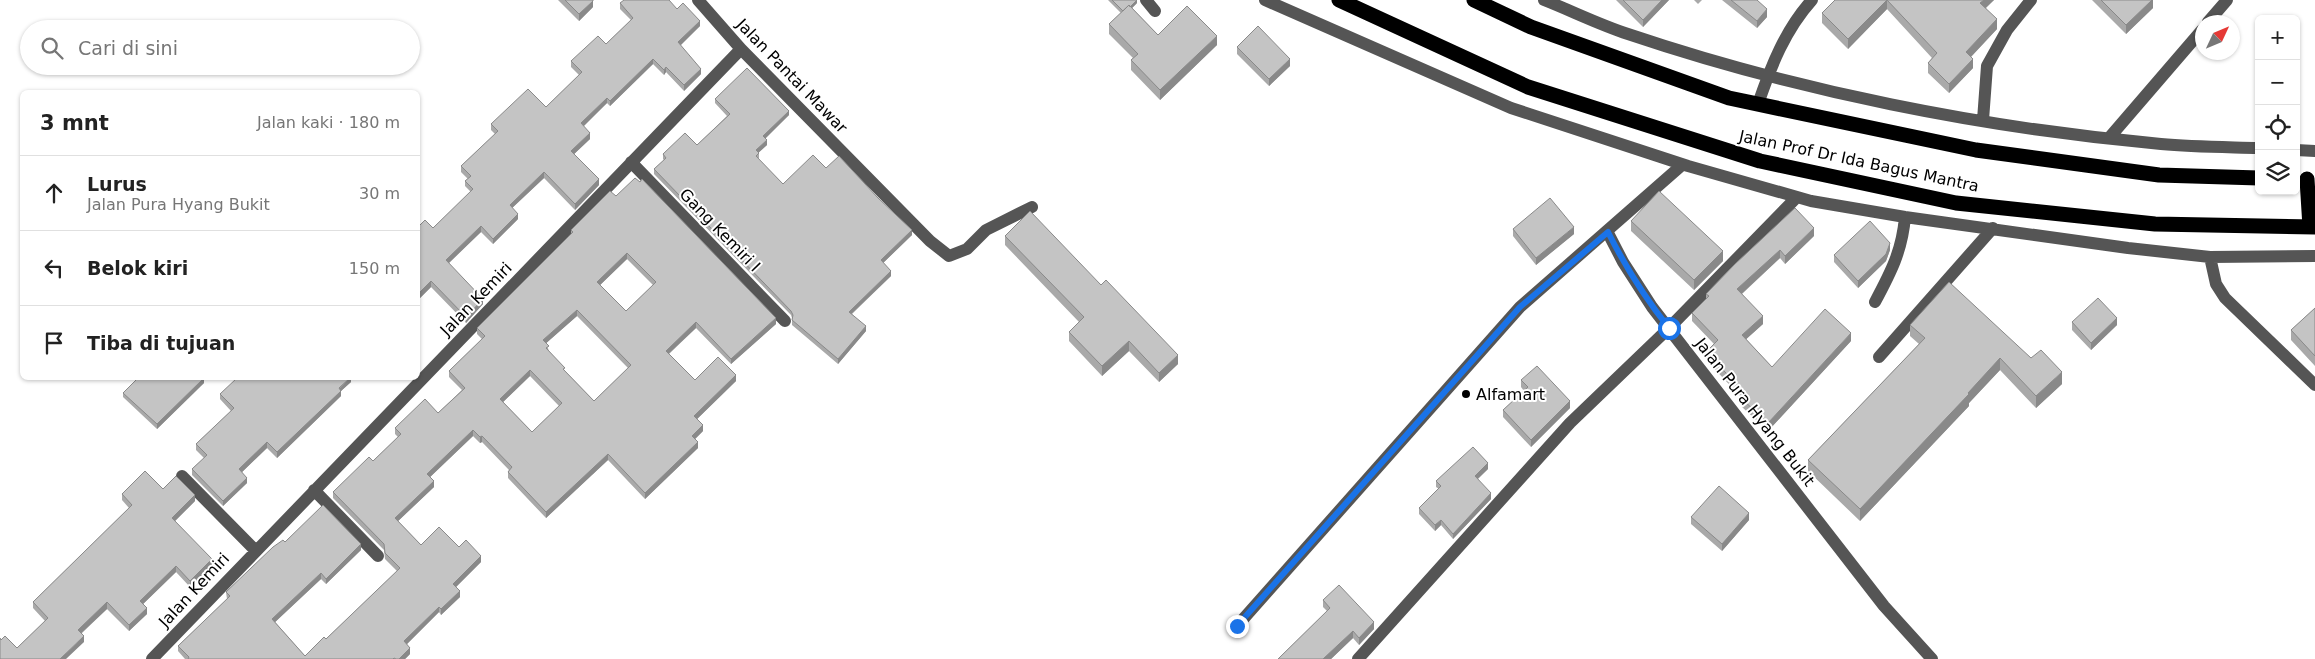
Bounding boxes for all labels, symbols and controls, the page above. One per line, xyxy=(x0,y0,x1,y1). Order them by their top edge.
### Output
street label: Jalan Pantai Mawar xyxy=(732,14,852,137)
north arrow xyxy=(2195,15,2240,60)
map controls xyxy=(2255,15,2300,195)
button: + xyxy=(2255,15,2300,60)
search box xyxy=(20,20,420,75)
icon: search xyxy=(38,34,66,62)
text: Cari di sini xyxy=(78,37,178,59)
button: − xyxy=(2255,60,2300,105)
button: locate xyxy=(2255,105,2300,150)
text: 3 mnt xyxy=(40,111,109,135)
text: Jalan kaki · 180 m xyxy=(257,113,400,132)
street label: Jalan Prof Dr Ida Bagus Mantra xyxy=(1736,126,1981,196)
button: layers xyxy=(2255,150,2300,195)
text: Lurus xyxy=(87,173,147,195)
icon: ahead xyxy=(40,179,68,207)
text: 30 m xyxy=(359,184,400,203)
street label: Gang Kemiri I xyxy=(676,185,764,275)
text: Jalan Pura Hyang Bukit xyxy=(87,195,270,214)
icon: left xyxy=(40,254,68,282)
text: Belok kiri xyxy=(87,257,188,279)
street label: Jalan Kemiri xyxy=(436,258,516,340)
text: 150 m xyxy=(349,259,400,278)
route start xyxy=(1658,317,1681,340)
icon: arrive xyxy=(40,329,68,357)
text: Tiba di tujuan xyxy=(87,332,235,354)
street label: Jalan Pura Hyang Bukit xyxy=(1691,333,1819,490)
place label: Alfamart xyxy=(1476,385,1545,404)
marker: Alfamart xyxy=(1460,388,1472,400)
street label: Jalan Kemiri xyxy=(154,549,233,632)
route end xyxy=(1226,615,1249,638)

